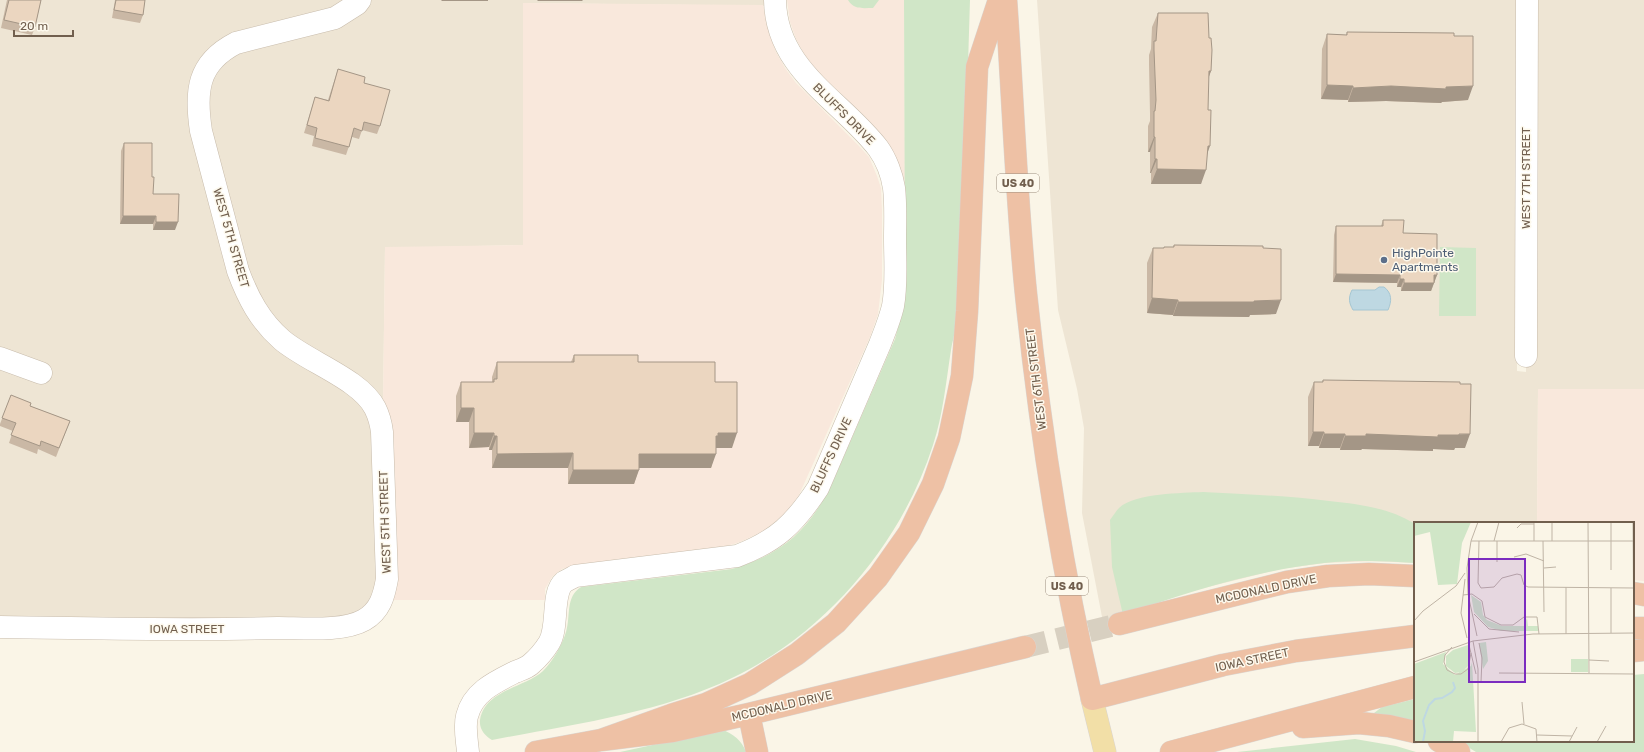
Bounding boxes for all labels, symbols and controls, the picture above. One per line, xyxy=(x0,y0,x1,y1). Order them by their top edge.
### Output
scale bar xyxy=(14,12,73,38)
text: 20 m xyxy=(20,19,48,33)
street label: BLUFFS DRIVE xyxy=(810,80,878,148)
street label: WEST 7TH STREET xyxy=(1519,127,1533,229)
road number: US 40 xyxy=(997,174,1039,192)
street label: WEST 5TH STREET xyxy=(210,187,252,290)
place label: HighPointe Apartments xyxy=(1392,246,1458,274)
marker: HighPointe Apartments xyxy=(1379,255,1389,265)
street label: WEST 6TH STREET xyxy=(1023,327,1049,431)
street label: BLUFFS DRIVE xyxy=(807,415,855,495)
street label: WEST 5TH STREET xyxy=(376,470,394,574)
inset map xyxy=(1414,522,1634,742)
street label: MCDONALD DRIVE xyxy=(1214,571,1318,607)
road number: US 40 xyxy=(1046,577,1088,595)
street label: IOWA STREET xyxy=(150,622,225,636)
street label: IOWA STREET xyxy=(1214,645,1290,675)
street label: MCDONALD DRIVE xyxy=(730,688,834,724)

